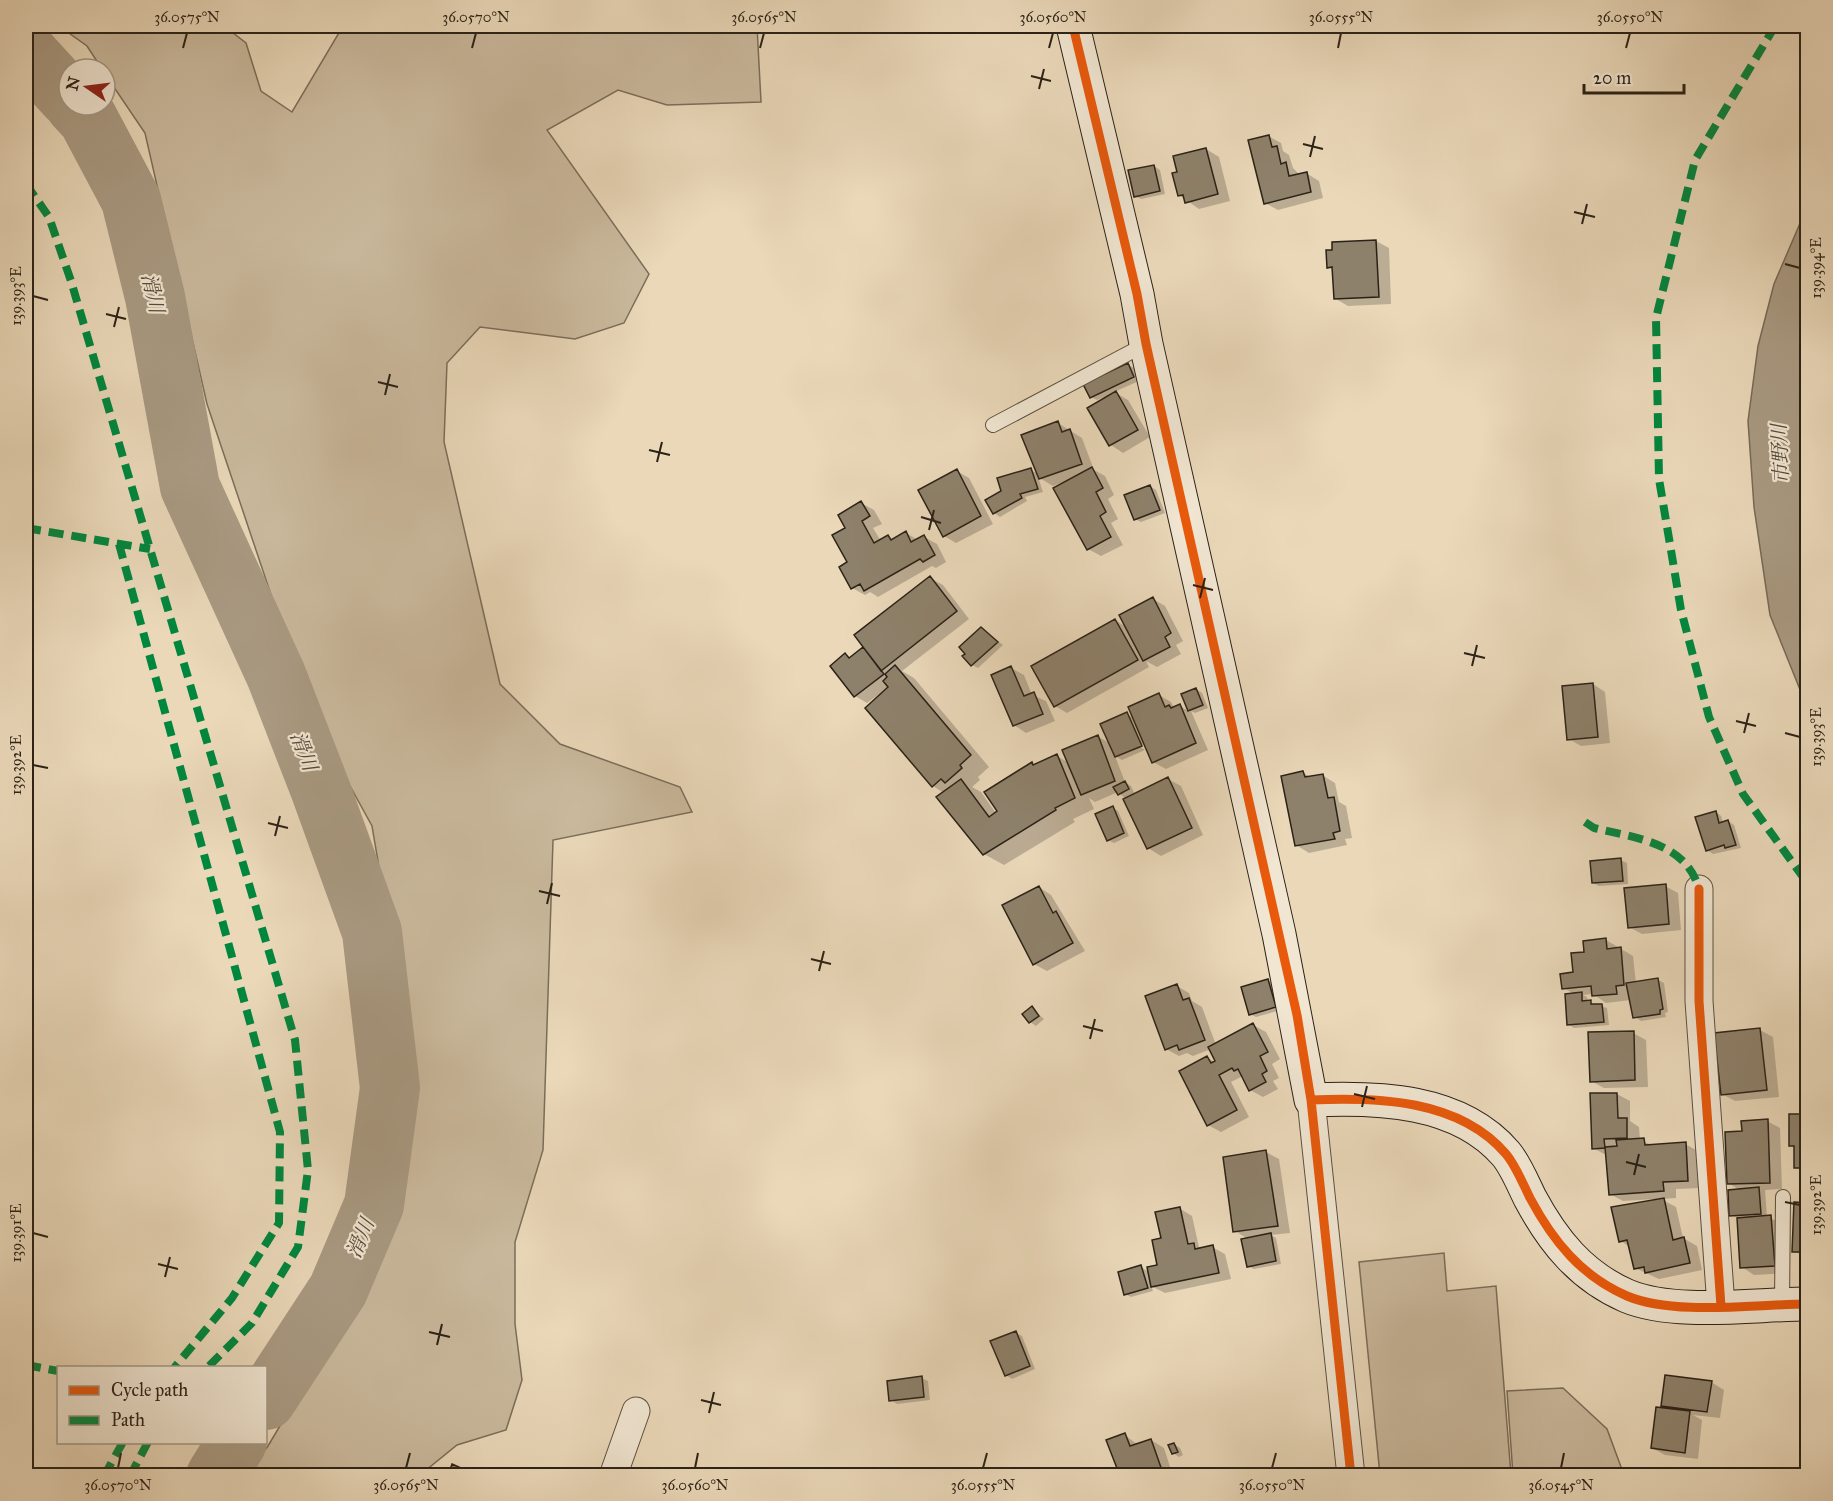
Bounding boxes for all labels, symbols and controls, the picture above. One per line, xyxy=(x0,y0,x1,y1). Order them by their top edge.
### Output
text: 36.0575°N xyxy=(154,8,220,26)
text: 36.0570°N xyxy=(442,8,510,26)
text: 36.0565°N xyxy=(731,8,797,26)
text: 36.0560°N xyxy=(1019,8,1087,26)
text: 36.0555°N xyxy=(1309,8,1374,26)
text: 36.0550°N xyxy=(1597,8,1663,26)
north arrow xyxy=(57,57,117,117)
scale bar xyxy=(1584,57,1684,95)
text: 20 m xyxy=(1593,67,1631,89)
text: N xyxy=(62,74,84,92)
text: 139.394°E xyxy=(1807,237,1825,299)
text: 139.393°E xyxy=(7,266,25,326)
water label: 滑川 xyxy=(137,271,170,317)
water label: 市野川 xyxy=(1766,421,1794,485)
text: 139.393°E xyxy=(1807,707,1825,767)
water label: 滑川 xyxy=(286,728,323,776)
text: 139.392°E xyxy=(7,734,25,795)
text: 139.392°E xyxy=(1807,1174,1825,1235)
text: 139.391°E xyxy=(7,1203,25,1263)
water label: 滑川 xyxy=(341,1213,380,1261)
legend xyxy=(57,1366,267,1444)
text: Cycle path xyxy=(111,1379,188,1401)
text: Path xyxy=(111,1409,145,1431)
text: 36.0570°N xyxy=(84,1476,152,1494)
text: 36.0565°N xyxy=(373,1476,439,1494)
text: 36.0560°N xyxy=(661,1476,729,1494)
text: 36.0555°N xyxy=(951,1476,1016,1494)
text: 36.0550°N xyxy=(1239,1476,1305,1494)
text: 36.0545°N xyxy=(1528,1476,1594,1494)

